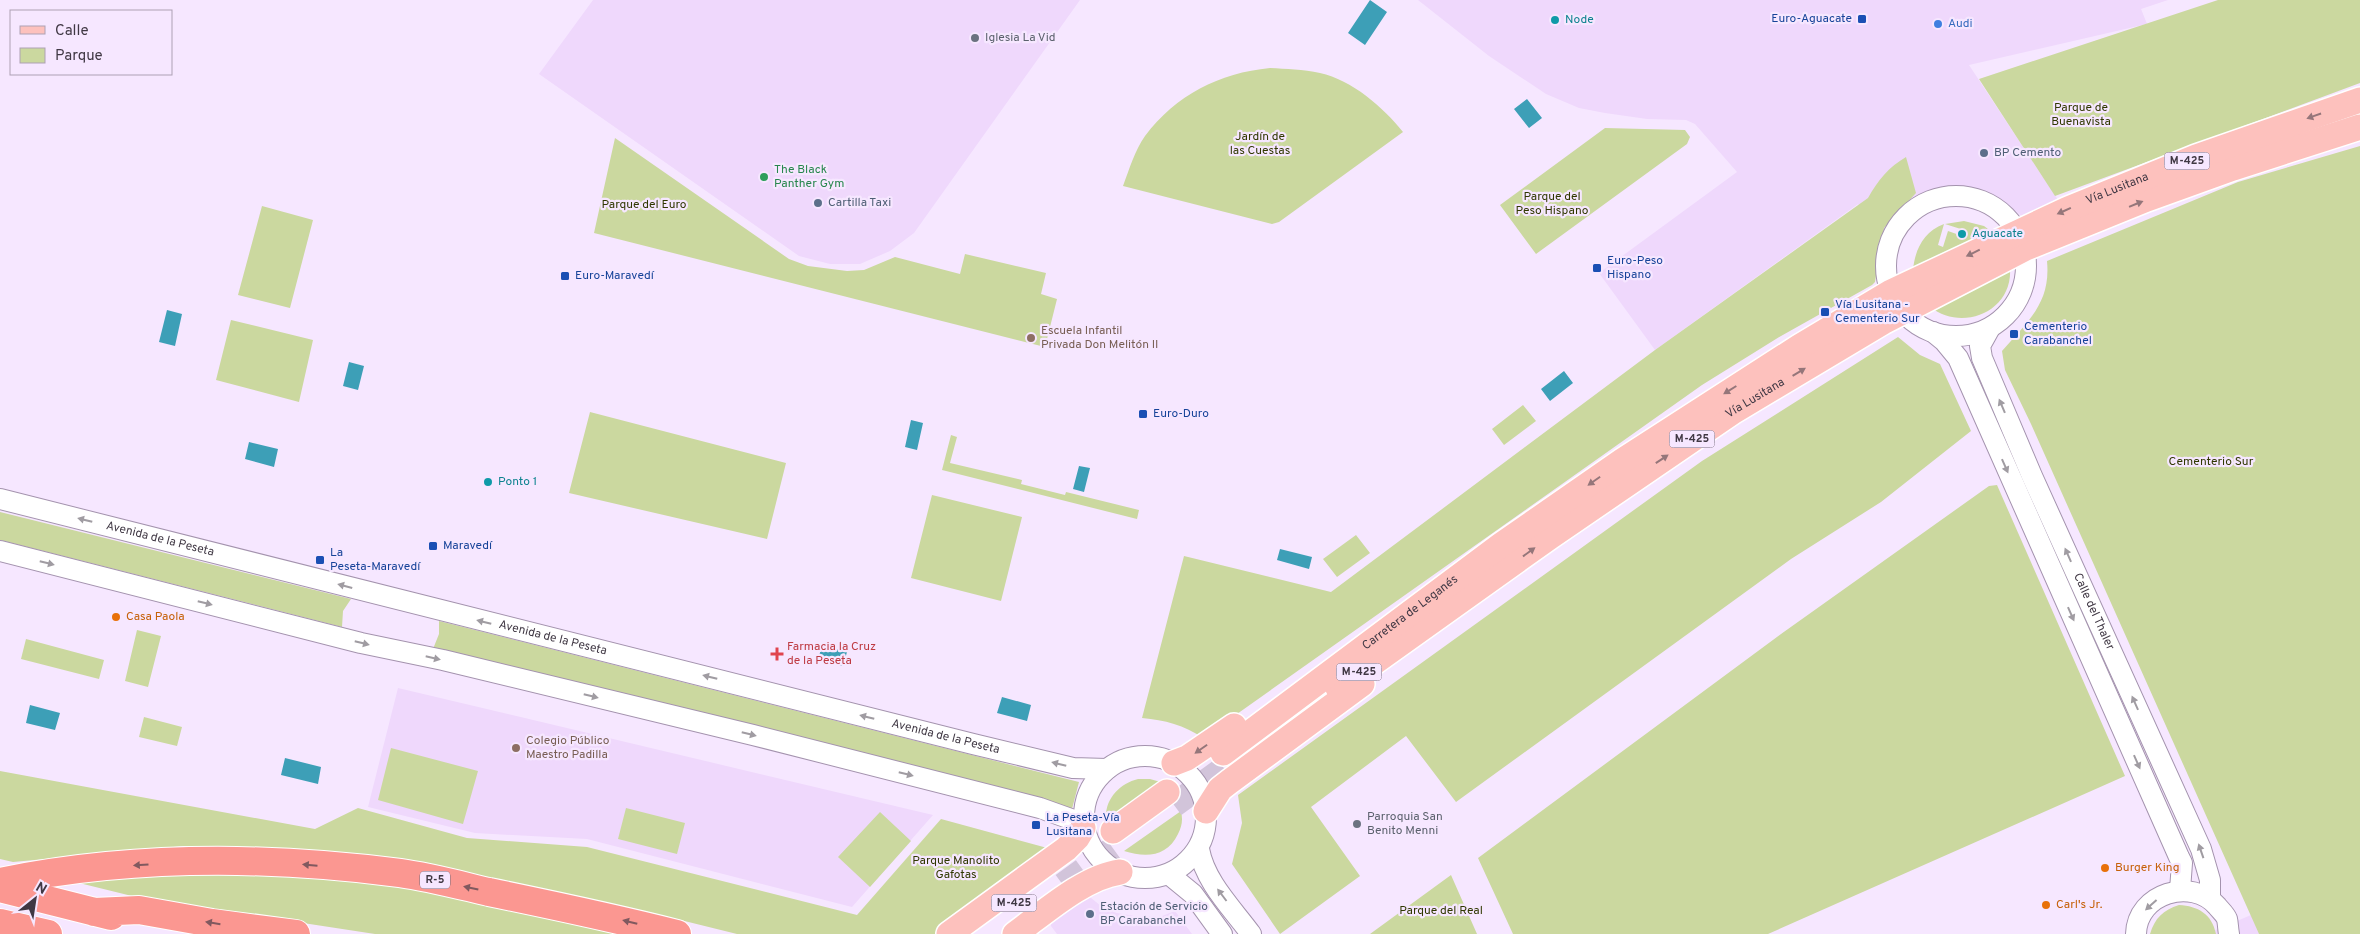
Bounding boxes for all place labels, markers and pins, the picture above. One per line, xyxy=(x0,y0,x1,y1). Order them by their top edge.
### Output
place label: Euro-Aguacate xyxy=(1771,11,1852,27)
place label: Node xyxy=(1565,12,1594,28)
marker: Euro-Aguacate xyxy=(1856,13,1868,25)
marker: Node xyxy=(1549,14,1561,26)
place label: Audi xyxy=(1948,16,1973,32)
marker: Audi xyxy=(1932,18,1944,30)
place label: Iglesia La Vid xyxy=(985,30,1055,46)
marker: Iglesia La Vid xyxy=(969,32,981,44)
place label: BP Cemento xyxy=(1994,145,2062,161)
marker: BP Cemento xyxy=(1978,147,1990,159)
place label: The Black Panther Gym xyxy=(774,162,844,192)
marker: The Black Panther Gym xyxy=(758,171,770,183)
place label: Cartilla Taxi xyxy=(828,195,891,211)
marker: Cartilla Taxi xyxy=(812,197,824,209)
place label: Aguacate xyxy=(1972,226,2023,242)
marker: Aguacate xyxy=(1956,228,1968,240)
place label: Euro-Peso Hispano xyxy=(1607,253,1663,283)
marker: Euro-Peso Hispano xyxy=(1591,262,1603,274)
place label: Euro-Maravedí xyxy=(575,268,655,284)
marker: Euro-Maravedí xyxy=(559,270,571,282)
place label: Vía Lusitana - Cementerio Sur xyxy=(1835,297,1920,327)
marker: Vía Lusitana - Cementerio Sur xyxy=(1819,306,1831,318)
place label: Cementerio Carabanchel xyxy=(2024,319,2092,349)
place label: Escuela Infantil Privada Don Melitón II xyxy=(1041,323,1159,353)
marker: Cementerio Carabanchel xyxy=(2008,328,2020,340)
marker: Escuela Infantil Privada Don Melitón II xyxy=(1025,332,1037,344)
place label: Euro-Duro xyxy=(1153,406,1209,422)
marker: Euro-Duro xyxy=(1137,408,1149,420)
place label: Ponto 1 xyxy=(498,474,537,490)
marker: Ponto 1 xyxy=(482,476,494,488)
place label: Maravedí xyxy=(443,538,493,554)
marker: Maravedí xyxy=(427,540,439,552)
place label: La Peseta-Maravedí xyxy=(330,545,421,575)
marker: La Peseta-Maravedí xyxy=(314,554,326,566)
place label: Casa Paola xyxy=(126,609,185,625)
marker: Casa Paola xyxy=(110,611,122,623)
place label: Farmacia la Cruz de la Peseta xyxy=(787,639,876,669)
marker: Farmacia la Cruz de la Peseta xyxy=(771,648,783,660)
place label: Colegio Público Maestro Padilla xyxy=(526,733,610,763)
marker: Colegio Público Maestro Padilla xyxy=(510,742,522,754)
place label: Parroquia San Benito Menni xyxy=(1367,809,1443,839)
place label: La Peseta-Vía Lusitana xyxy=(1046,810,1120,840)
marker: Parroquia San Benito Menni xyxy=(1351,818,1363,830)
marker: La Peseta-Vía Lusitana xyxy=(1030,819,1042,831)
place label: Burger King xyxy=(2115,860,2180,876)
marker: Burger King xyxy=(2099,862,2111,874)
place label: Carl's Jr. xyxy=(2056,897,2103,913)
place label: Estación de Servicio BP Carabanchel xyxy=(1100,899,1208,929)
marker: Carl's Jr. xyxy=(2040,899,2052,911)
marker: Estación de Servicio BP Carabanchel xyxy=(1084,908,1096,920)

